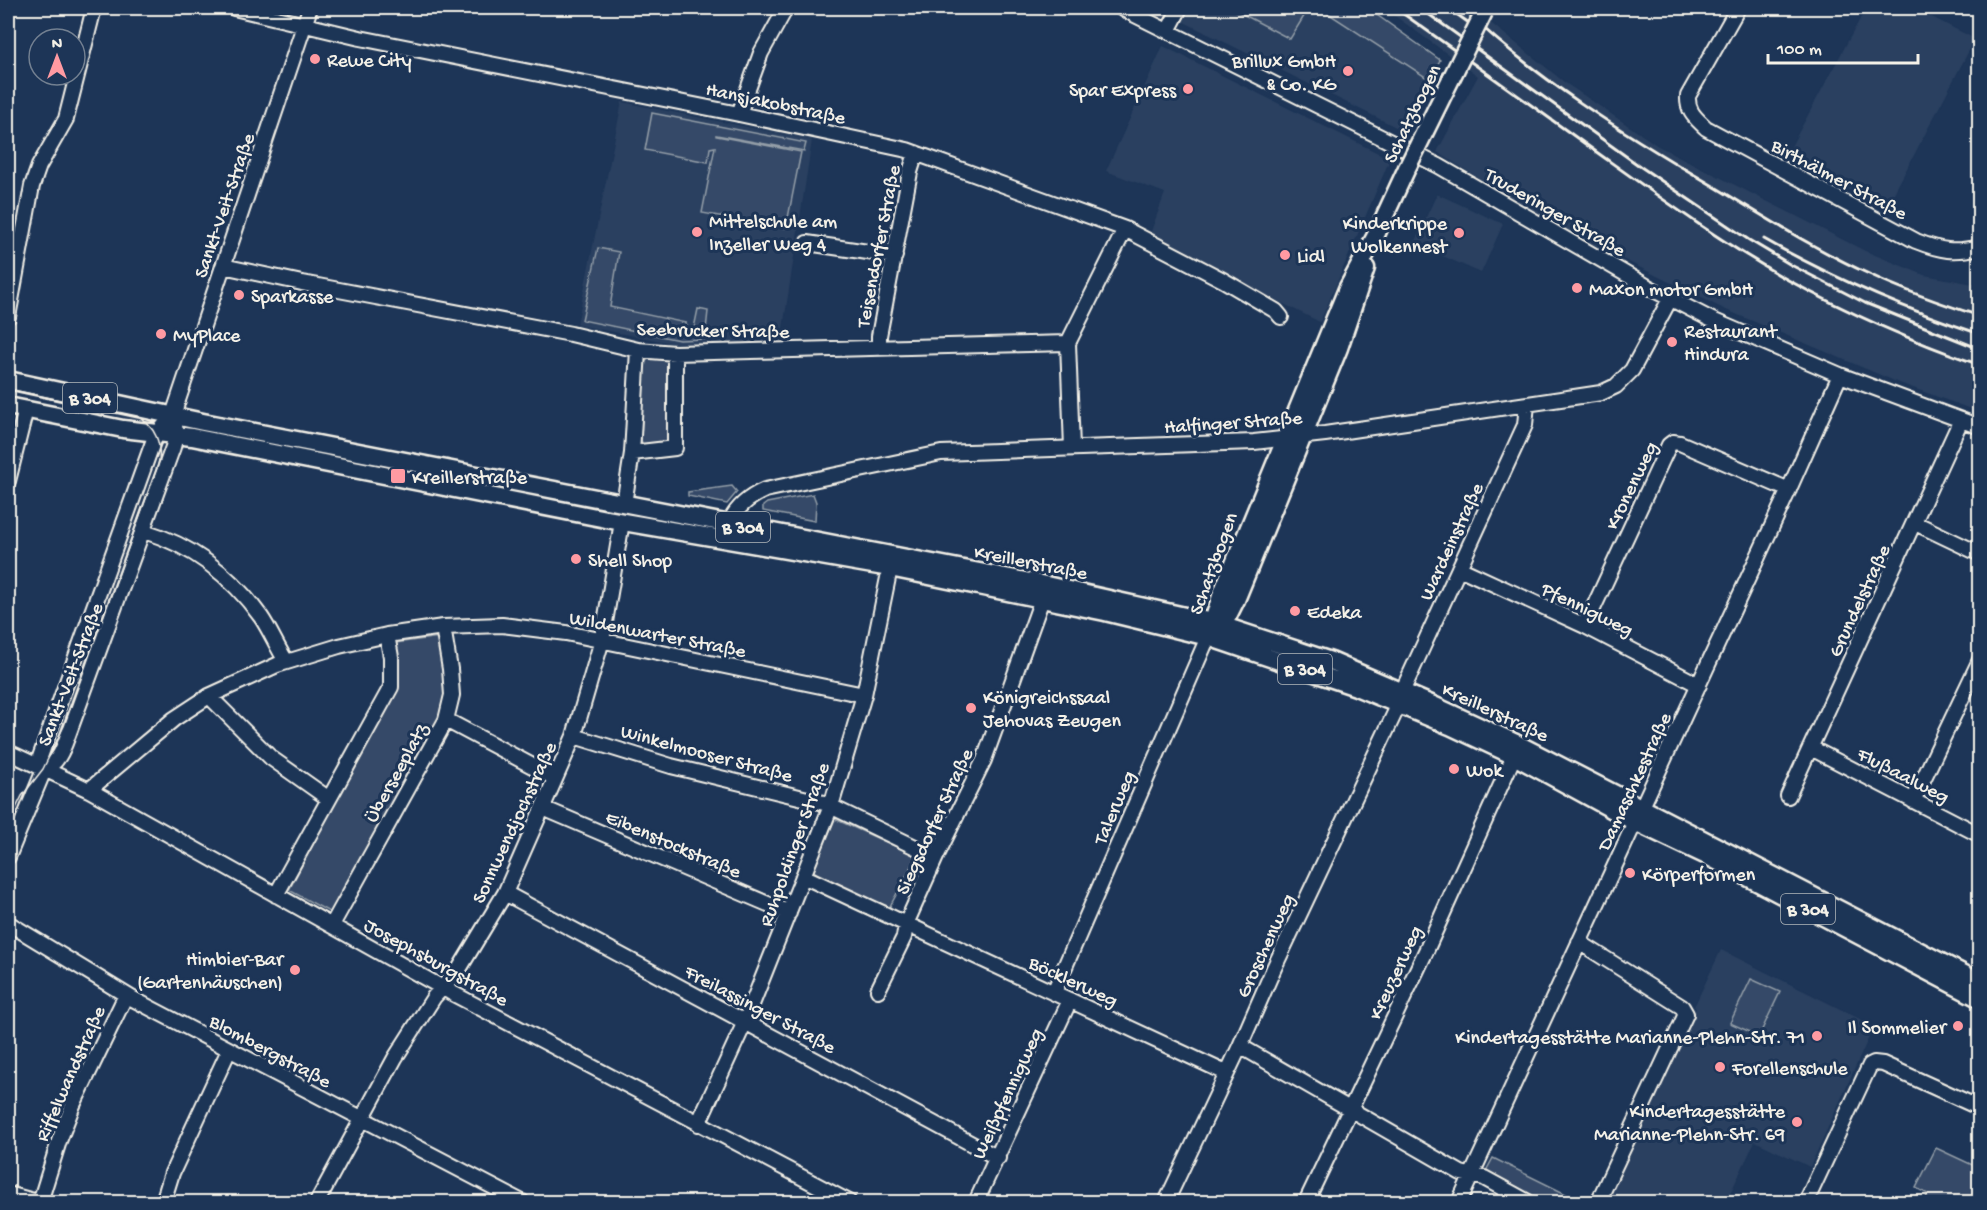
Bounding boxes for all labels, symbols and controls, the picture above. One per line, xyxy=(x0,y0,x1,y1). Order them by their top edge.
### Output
north arrow xyxy=(27,27,87,87)
scale bar xyxy=(1768,27,1918,65)
text: N xyxy=(52,36,63,55)
text: 100 m xyxy=(1776,40,1822,61)
place label: Rewe City xyxy=(327,51,412,74)
marker: Rewe City xyxy=(308,52,322,66)
place label: Brillux GmbH & Co. KG xyxy=(1231,52,1337,98)
street label: Schatzbogen xyxy=(1380,61,1448,168)
marker: Brillux GmbH & Co. KG xyxy=(1341,64,1355,78)
street label: Hansjakobstraße xyxy=(703,79,848,132)
place label: Spar Express xyxy=(1069,81,1177,104)
marker: Spar Express xyxy=(1181,82,1195,96)
street label: Sankt-Veit-Straße xyxy=(191,130,262,282)
street label: Birthälmer Straße xyxy=(1766,135,1911,227)
street label: Teisendorfer Straße xyxy=(853,163,908,331)
street label: Truderinger Straße xyxy=(1479,164,1629,264)
place label: Mittelschule am Inzeller Weg 4 xyxy=(709,212,837,258)
place label: Kinderkrippe Wolkennest xyxy=(1343,214,1449,260)
marker: Mittelschule am Inzeller Weg 4 xyxy=(690,225,704,239)
marker: Kinderkrippe Wolkennest xyxy=(1452,226,1466,240)
place label: Lidl xyxy=(1297,247,1325,270)
marker: Lidl xyxy=(1278,248,1292,262)
place label: Maxon motor GmbH xyxy=(1589,280,1753,303)
marker: Maxon motor GmbH xyxy=(1570,281,1584,295)
place label: Sparkasse xyxy=(251,287,334,310)
marker: Sparkasse xyxy=(232,288,246,302)
street label: Seebrucker Straße xyxy=(636,320,790,345)
place label: Restaurant Hindura xyxy=(1684,322,1779,368)
place label: MyPlace xyxy=(173,326,241,349)
marker: MyPlace xyxy=(154,327,168,341)
marker: Restaurant Hindura xyxy=(1665,335,1679,349)
road number: B 304 xyxy=(63,383,117,413)
street label: Halfinger Straße xyxy=(1163,408,1304,441)
street label: Kronenweg xyxy=(1602,439,1664,534)
marker: Kreillerstraße xyxy=(389,467,407,485)
place label: Kreillerstraße xyxy=(412,468,528,491)
street label: Wardeinstraße xyxy=(1416,479,1491,605)
street label: Schatzbogen xyxy=(1186,510,1245,618)
road number: B 304 xyxy=(716,512,770,542)
street label: Grundelstraße xyxy=(1825,541,1897,661)
street label: Kreillerstraße xyxy=(972,542,1090,587)
place label: Shell Shop xyxy=(588,551,672,574)
marker: Shell Shop xyxy=(569,552,583,566)
street label: Pfennigweg xyxy=(1536,579,1636,643)
street label: Sankt-Veit-Straße xyxy=(34,600,110,750)
place label: Edeka xyxy=(1307,603,1362,626)
marker: Edeka xyxy=(1288,604,1302,618)
street label: Wildenwarter Straße xyxy=(567,608,748,665)
road number: B 304 xyxy=(1278,654,1332,684)
street label: Kreillerstraße xyxy=(1437,679,1552,749)
place label: Königreichssaal Jehovas Zeugen xyxy=(983,688,1121,734)
marker: Königreichssaal Jehovas Zeugen xyxy=(964,701,978,715)
street label: Damaschkestraße xyxy=(1593,709,1679,857)
street label: Überseeplatz xyxy=(361,719,435,827)
street label: Winkelmooser Straße xyxy=(618,721,795,790)
street label: Sonnwendjochstraße xyxy=(469,738,564,908)
street label: Flußaalweg xyxy=(1852,744,1952,810)
street label: Siegsdorfer Straße xyxy=(892,745,980,899)
street label: Ruhpoldinger Straße xyxy=(756,760,837,930)
place label: Wok xyxy=(1466,761,1504,784)
marker: Wok xyxy=(1447,762,1461,776)
street label: Talerweg xyxy=(1090,768,1142,850)
street label: Eibenstockstraße xyxy=(601,807,744,885)
place label: Körperformen xyxy=(1642,865,1756,888)
marker: Körperformen xyxy=(1623,866,1637,880)
street label: Groschenweg xyxy=(1233,891,1301,1002)
road number: B 304 xyxy=(1781,894,1835,924)
street label: Josephsburgstraße xyxy=(359,915,512,1014)
street label: Kreuzerweg xyxy=(1365,923,1429,1024)
place label: Himbier-Bar (Gartenhäuschen) xyxy=(137,950,285,996)
street label: Böcklerweg xyxy=(1024,952,1121,1014)
street label: Freilassinger Straße xyxy=(679,961,839,1061)
marker: Himbier-Bar (Gartenhäuschen) xyxy=(288,963,302,977)
street label: Riffelwandstraße xyxy=(32,1003,113,1146)
street label: Blombergstraße xyxy=(204,1011,335,1095)
place label: Il Sommelier xyxy=(1848,1018,1948,1041)
marker: Il Sommelier xyxy=(1951,1019,1965,1033)
street label: Weißpfennigweg xyxy=(969,1025,1050,1164)
place label: Kindertagesstätte Marianne-Plehn-Str. 71 xyxy=(1455,1028,1805,1051)
marker: Kindertagesstätte Marianne-Plehn-Str. 71 xyxy=(1810,1029,1824,1043)
place label: Forellenschule xyxy=(1731,1059,1848,1082)
marker: Forellenschule xyxy=(1713,1060,1727,1074)
place label: Kindertagesstätte Marianne-Plehn-Str. 69 xyxy=(1594,1102,1786,1148)
marker: Kindertagesstätte Marianne-Plehn-Str. 69 xyxy=(1790,1115,1804,1129)

